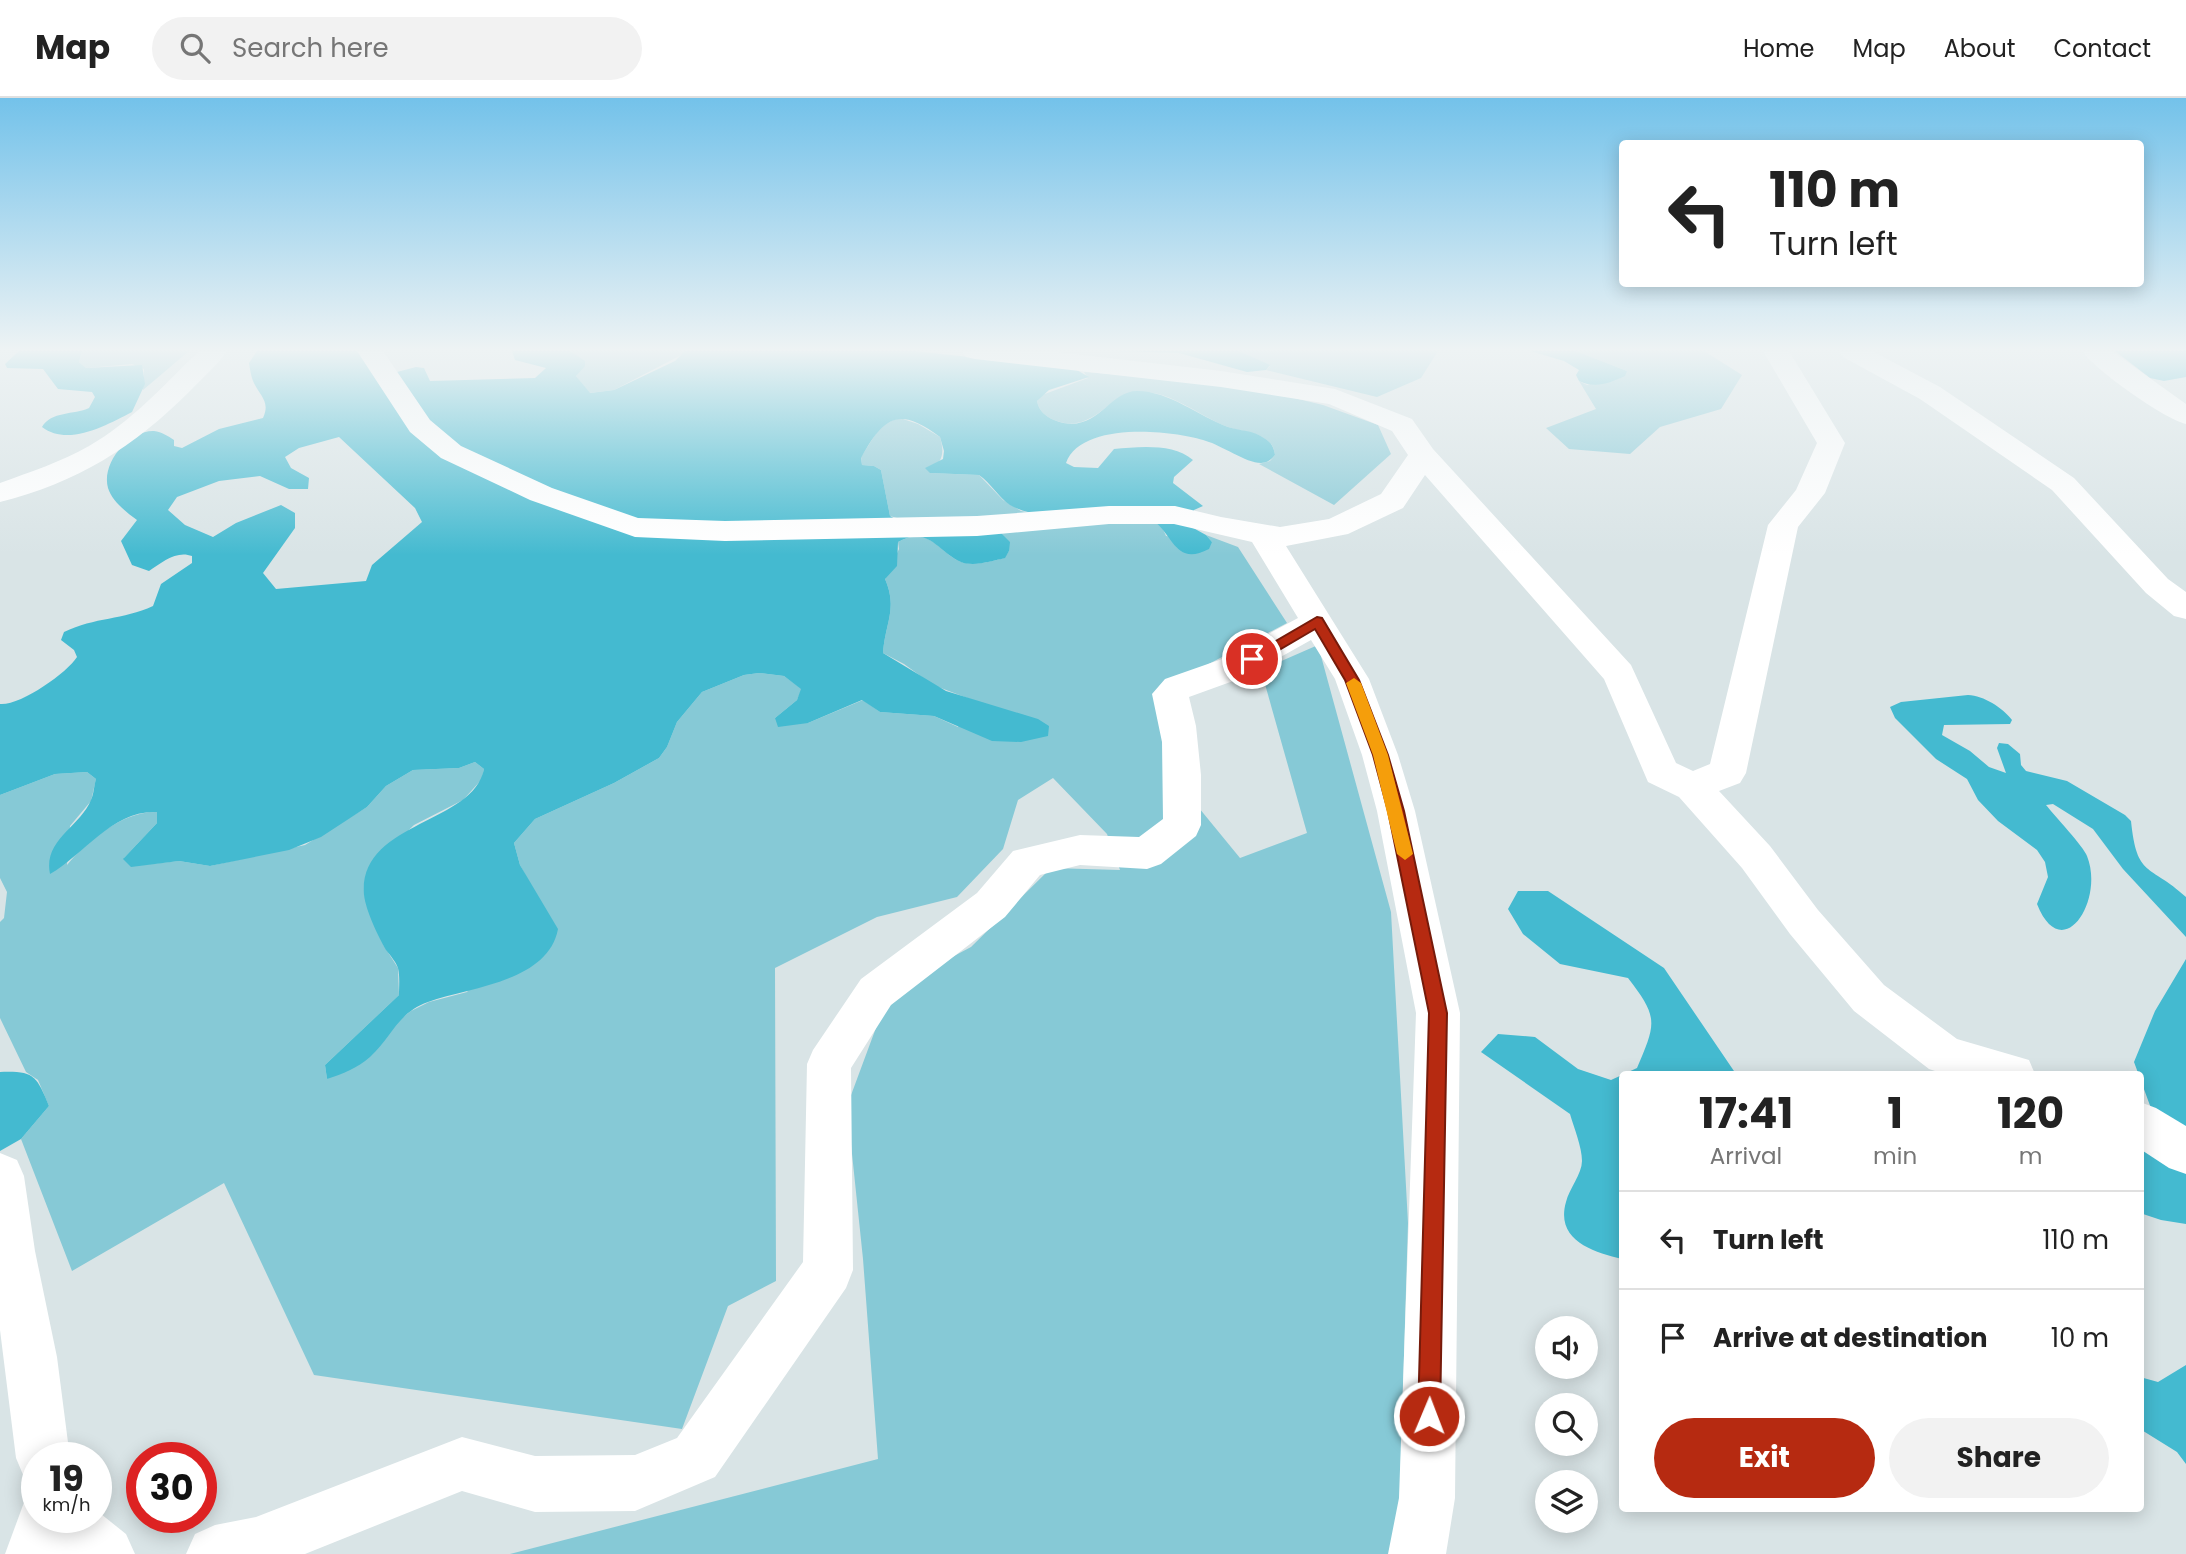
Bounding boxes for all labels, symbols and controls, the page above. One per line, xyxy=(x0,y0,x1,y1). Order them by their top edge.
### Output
search box xyxy=(152,17,642,80)
text: Map xyxy=(35,24,110,71)
icon: search xyxy=(176,29,214,67)
text: Search here xyxy=(232,30,389,66)
text: Home xyxy=(1743,32,1815,65)
text: Map xyxy=(1853,32,1906,65)
text: About xyxy=(1944,32,2015,65)
text: Contact xyxy=(2053,32,2151,65)
text: 110 m xyxy=(1769,156,1900,224)
icon: left xyxy=(1654,168,1745,259)
text: Turn left xyxy=(1769,221,1898,266)
pin xyxy=(1222,629,1282,689)
icon: arrive xyxy=(1233,640,1271,678)
text: 17:41 xyxy=(1699,1084,1793,1143)
text: 1 xyxy=(1887,1084,1903,1143)
text: 120 xyxy=(1997,1084,2064,1143)
text: Arrival xyxy=(1710,1140,1782,1172)
text: min xyxy=(1873,1140,1917,1172)
text: m xyxy=(2019,1140,2042,1172)
icon: left xyxy=(1654,1221,1692,1259)
text: Turn left xyxy=(1713,1222,1824,1258)
text: 110 m xyxy=(2042,1222,2109,1258)
map controls xyxy=(1535,1316,1598,1533)
button: sound xyxy=(1535,1316,1598,1379)
icon: arrive xyxy=(1654,1319,1692,1357)
text: Arrive at destination xyxy=(1713,1320,1988,1356)
text: 10 m xyxy=(2051,1320,2109,1356)
position arrow xyxy=(1392,1379,1466,1453)
button: search xyxy=(1535,1393,1598,1456)
button: Exit xyxy=(1654,1418,1875,1498)
button: Share xyxy=(1889,1418,2109,1498)
speed limit sign: 30 xyxy=(126,1442,217,1533)
text: 19 xyxy=(49,1454,84,1503)
button: layers xyxy=(1535,1470,1598,1533)
text: km/h xyxy=(43,1492,90,1517)

